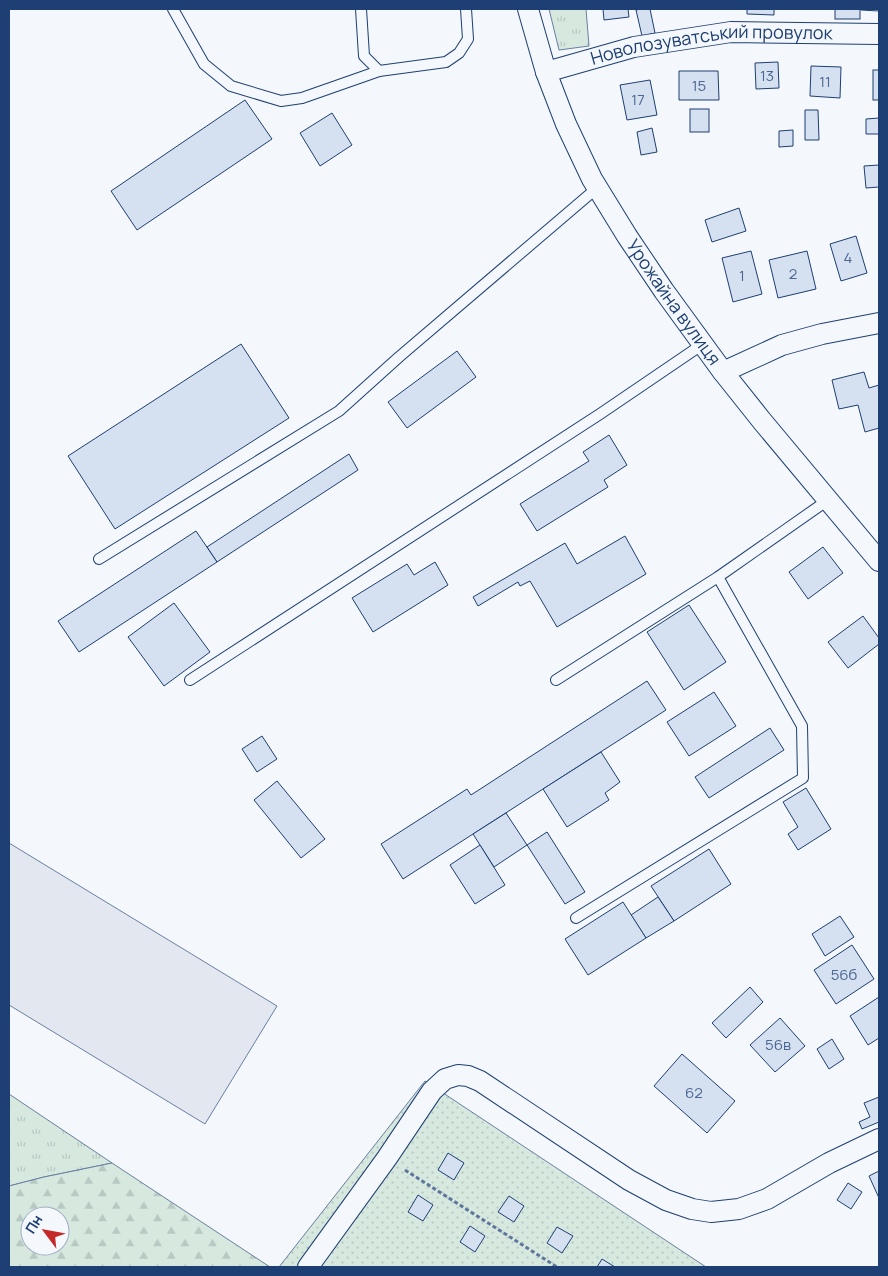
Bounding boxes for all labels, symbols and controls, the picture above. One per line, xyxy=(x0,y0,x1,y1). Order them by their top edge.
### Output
street label: Новолозуватський провулок xyxy=(588,19,834,70)
house number: 13 xyxy=(760,65,774,86)
house number: 11 xyxy=(819,71,831,92)
house number: 15 xyxy=(692,75,706,96)
house number: 17 xyxy=(631,89,645,110)
street label: Урожайна вулиця xyxy=(622,234,727,370)
house number: 4 xyxy=(844,247,853,268)
house number: 2 xyxy=(789,263,797,284)
house number: 1 xyxy=(739,265,745,286)
house number: 56б xyxy=(831,964,858,985)
house number: 56в xyxy=(765,1034,791,1055)
house number: 62 xyxy=(685,1082,703,1103)
north arrow xyxy=(20,1206,70,1256)
text: Пн xyxy=(20,1211,47,1237)

